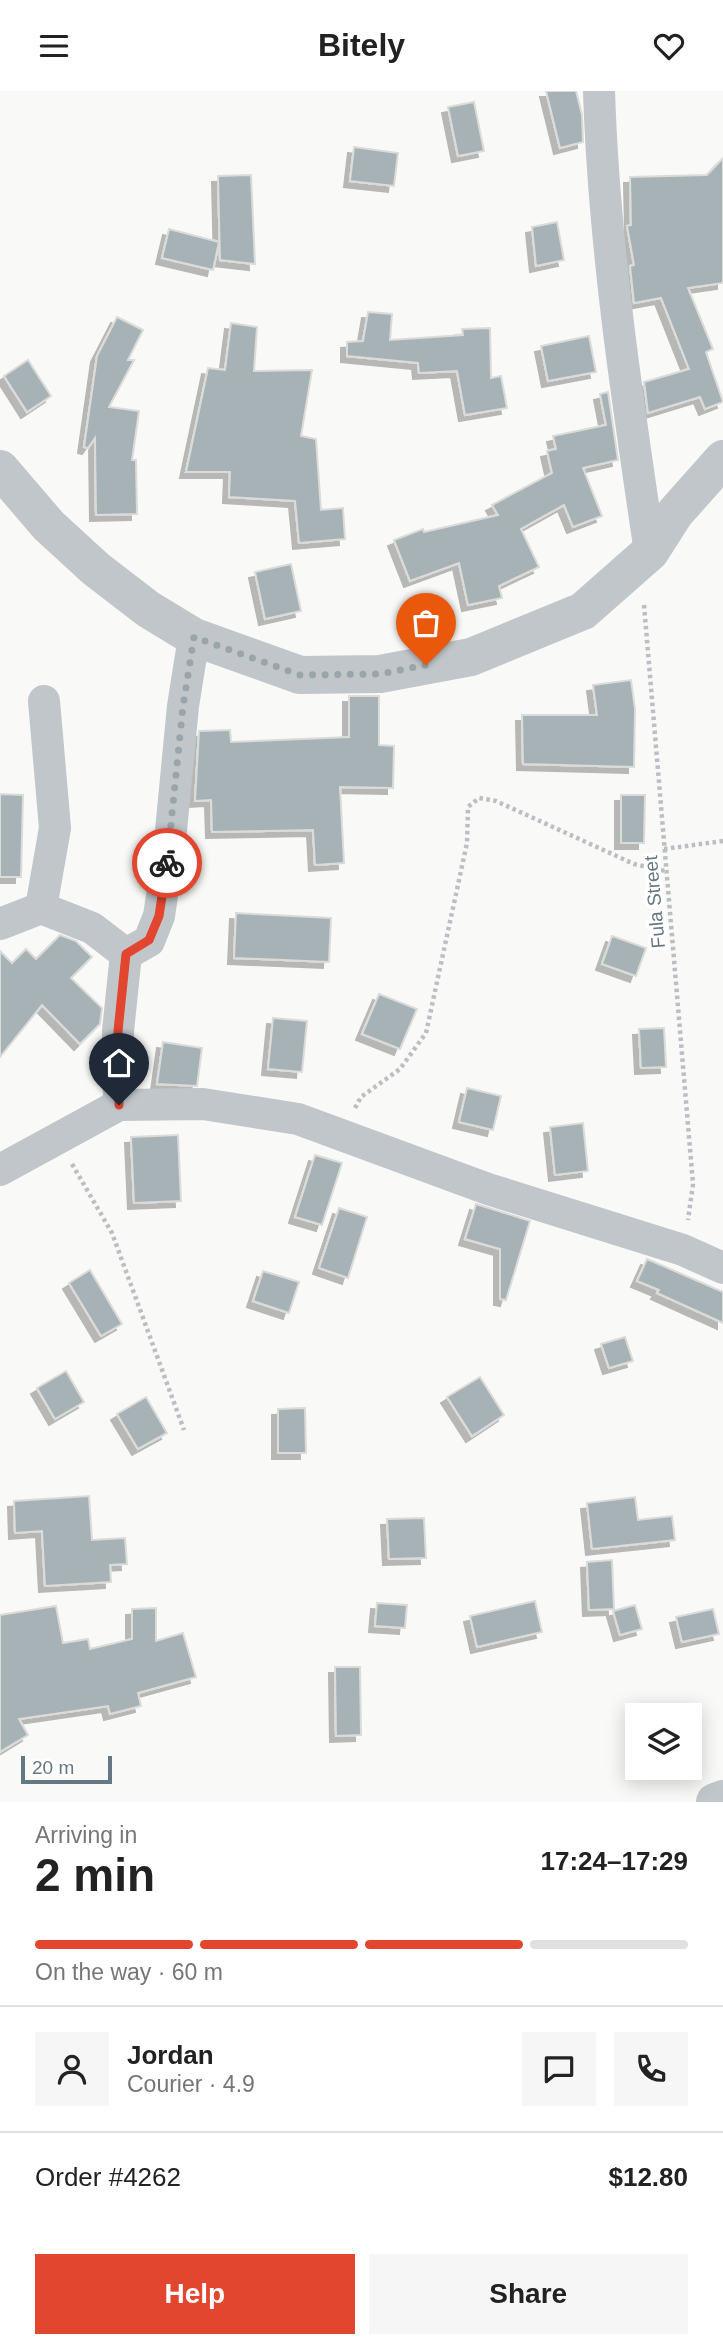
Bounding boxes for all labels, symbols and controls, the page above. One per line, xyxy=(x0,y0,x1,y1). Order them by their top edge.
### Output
icon: menu xyxy=(35,27,73,65)
text: Bitely xyxy=(318,27,405,63)
icon: heart xyxy=(650,27,688,65)
pin xyxy=(396,593,456,665)
icon: bag xyxy=(407,604,445,642)
courier xyxy=(132,828,202,898)
icon: bike xyxy=(148,844,186,882)
street label: Fula Street xyxy=(640,854,669,949)
pin xyxy=(89,1033,149,1105)
icon: home xyxy=(100,1044,138,1082)
map controls xyxy=(625,1703,702,1780)
button: layers xyxy=(625,1703,702,1780)
scale bar xyxy=(21,1753,112,1785)
text: 20 m xyxy=(32,1757,74,1778)
text: Arriving in xyxy=(35,1822,137,1848)
text: 17:24–17:29 xyxy=(541,1846,688,1876)
text: 2 min xyxy=(35,1849,155,1901)
text: On the way · 60 m xyxy=(35,1959,223,1985)
button: person xyxy=(35,2032,109,2106)
button: chat xyxy=(522,2032,596,2106)
button: phone xyxy=(614,2032,688,2106)
text: Jordan xyxy=(127,2040,214,2070)
text: Courier · 4.9 xyxy=(127,2071,255,2097)
text: Order #4262 xyxy=(35,2162,181,2192)
text: $12.80 xyxy=(608,2162,688,2192)
button: Help xyxy=(35,2254,355,2334)
button: Share xyxy=(369,2254,688,2334)

